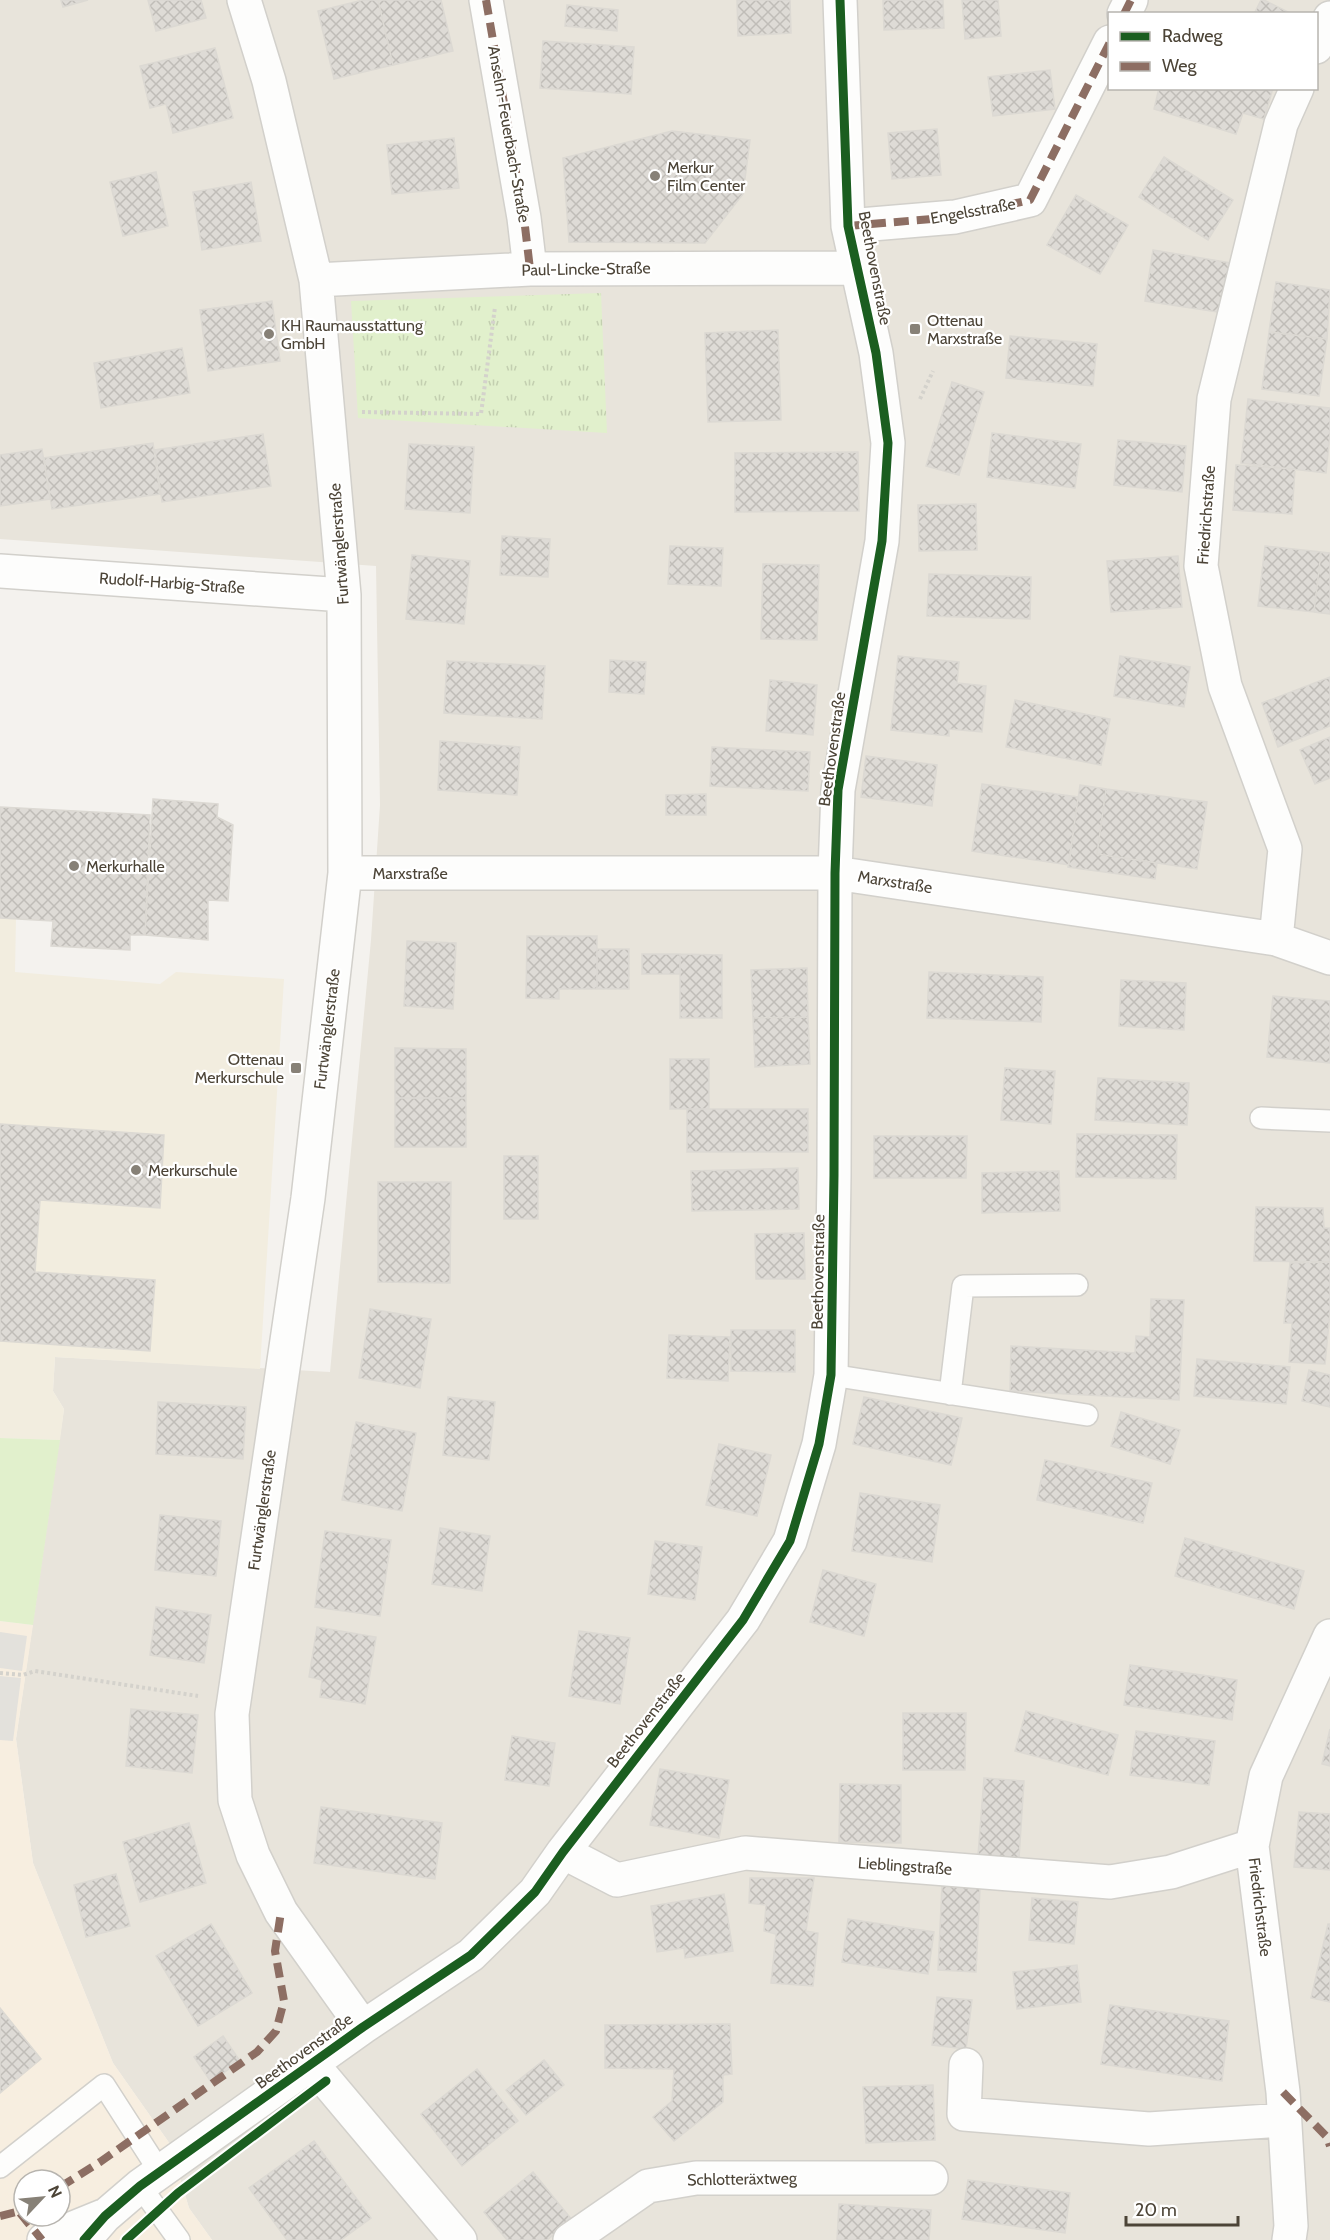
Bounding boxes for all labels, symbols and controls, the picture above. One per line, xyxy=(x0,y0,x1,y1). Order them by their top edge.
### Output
legend xyxy=(1108,12,1318,90)
text: Radweg xyxy=(1162,25,1224,47)
street label: Anselm-Feuerbach-Straße xyxy=(484,44,534,224)
text: Weg xyxy=(1162,55,1198,77)
place label: Merkur Film Center xyxy=(667,158,746,195)
marker: Merkur Film Center xyxy=(648,169,662,183)
street label: Engelsstraße xyxy=(929,194,1017,228)
street label: Beethovenstraße xyxy=(855,209,895,327)
street label: Paul-Lincke-Straße xyxy=(521,258,651,280)
place label: Ottenau Marxstraße xyxy=(927,311,1002,348)
place label: KH Raumausstattung GmbH xyxy=(281,316,424,353)
marker: Ottenau Marxstraße xyxy=(908,322,922,336)
marker: KH Raumausstattung GmbH xyxy=(262,327,276,341)
street label: Friedrichstraße xyxy=(1193,465,1219,565)
street label: Furtwänglerstraße xyxy=(325,483,353,605)
street label: Rudolf-Harbig-Straße xyxy=(98,568,246,598)
street label: Beethovenstraße xyxy=(815,690,849,808)
place label: Merkurhalle xyxy=(86,857,165,876)
marker: Merkurhalle xyxy=(67,859,81,873)
street label: Marxstraße xyxy=(372,864,448,883)
street label: Marxstraße xyxy=(856,867,934,897)
street label: Furtwänglerstraße xyxy=(310,967,344,1091)
place label: Ottenau Merkurschule xyxy=(195,1050,284,1087)
marker: Ottenau Merkurschule xyxy=(289,1061,303,1075)
place label: Merkurschule xyxy=(148,1161,238,1180)
marker: Merkurschule xyxy=(129,1163,143,1177)
street label: Beethovenstraße xyxy=(807,1214,829,1330)
street label: Furtwänglerstraße xyxy=(244,1448,280,1572)
street label: Beethovenstraße xyxy=(603,1669,689,1771)
street label: Lieblingstraße xyxy=(857,1853,953,1879)
street label: Friedrichstraße xyxy=(1245,1856,1275,1958)
street label: Beethovenstraße xyxy=(252,2009,356,2093)
north arrow xyxy=(12,2168,72,2228)
street label: Schlotteräxtweg xyxy=(687,2169,798,2189)
text: N xyxy=(44,2182,66,2201)
scale bar xyxy=(1126,2189,1238,2227)
text: 20 m xyxy=(1135,2199,1177,2221)

